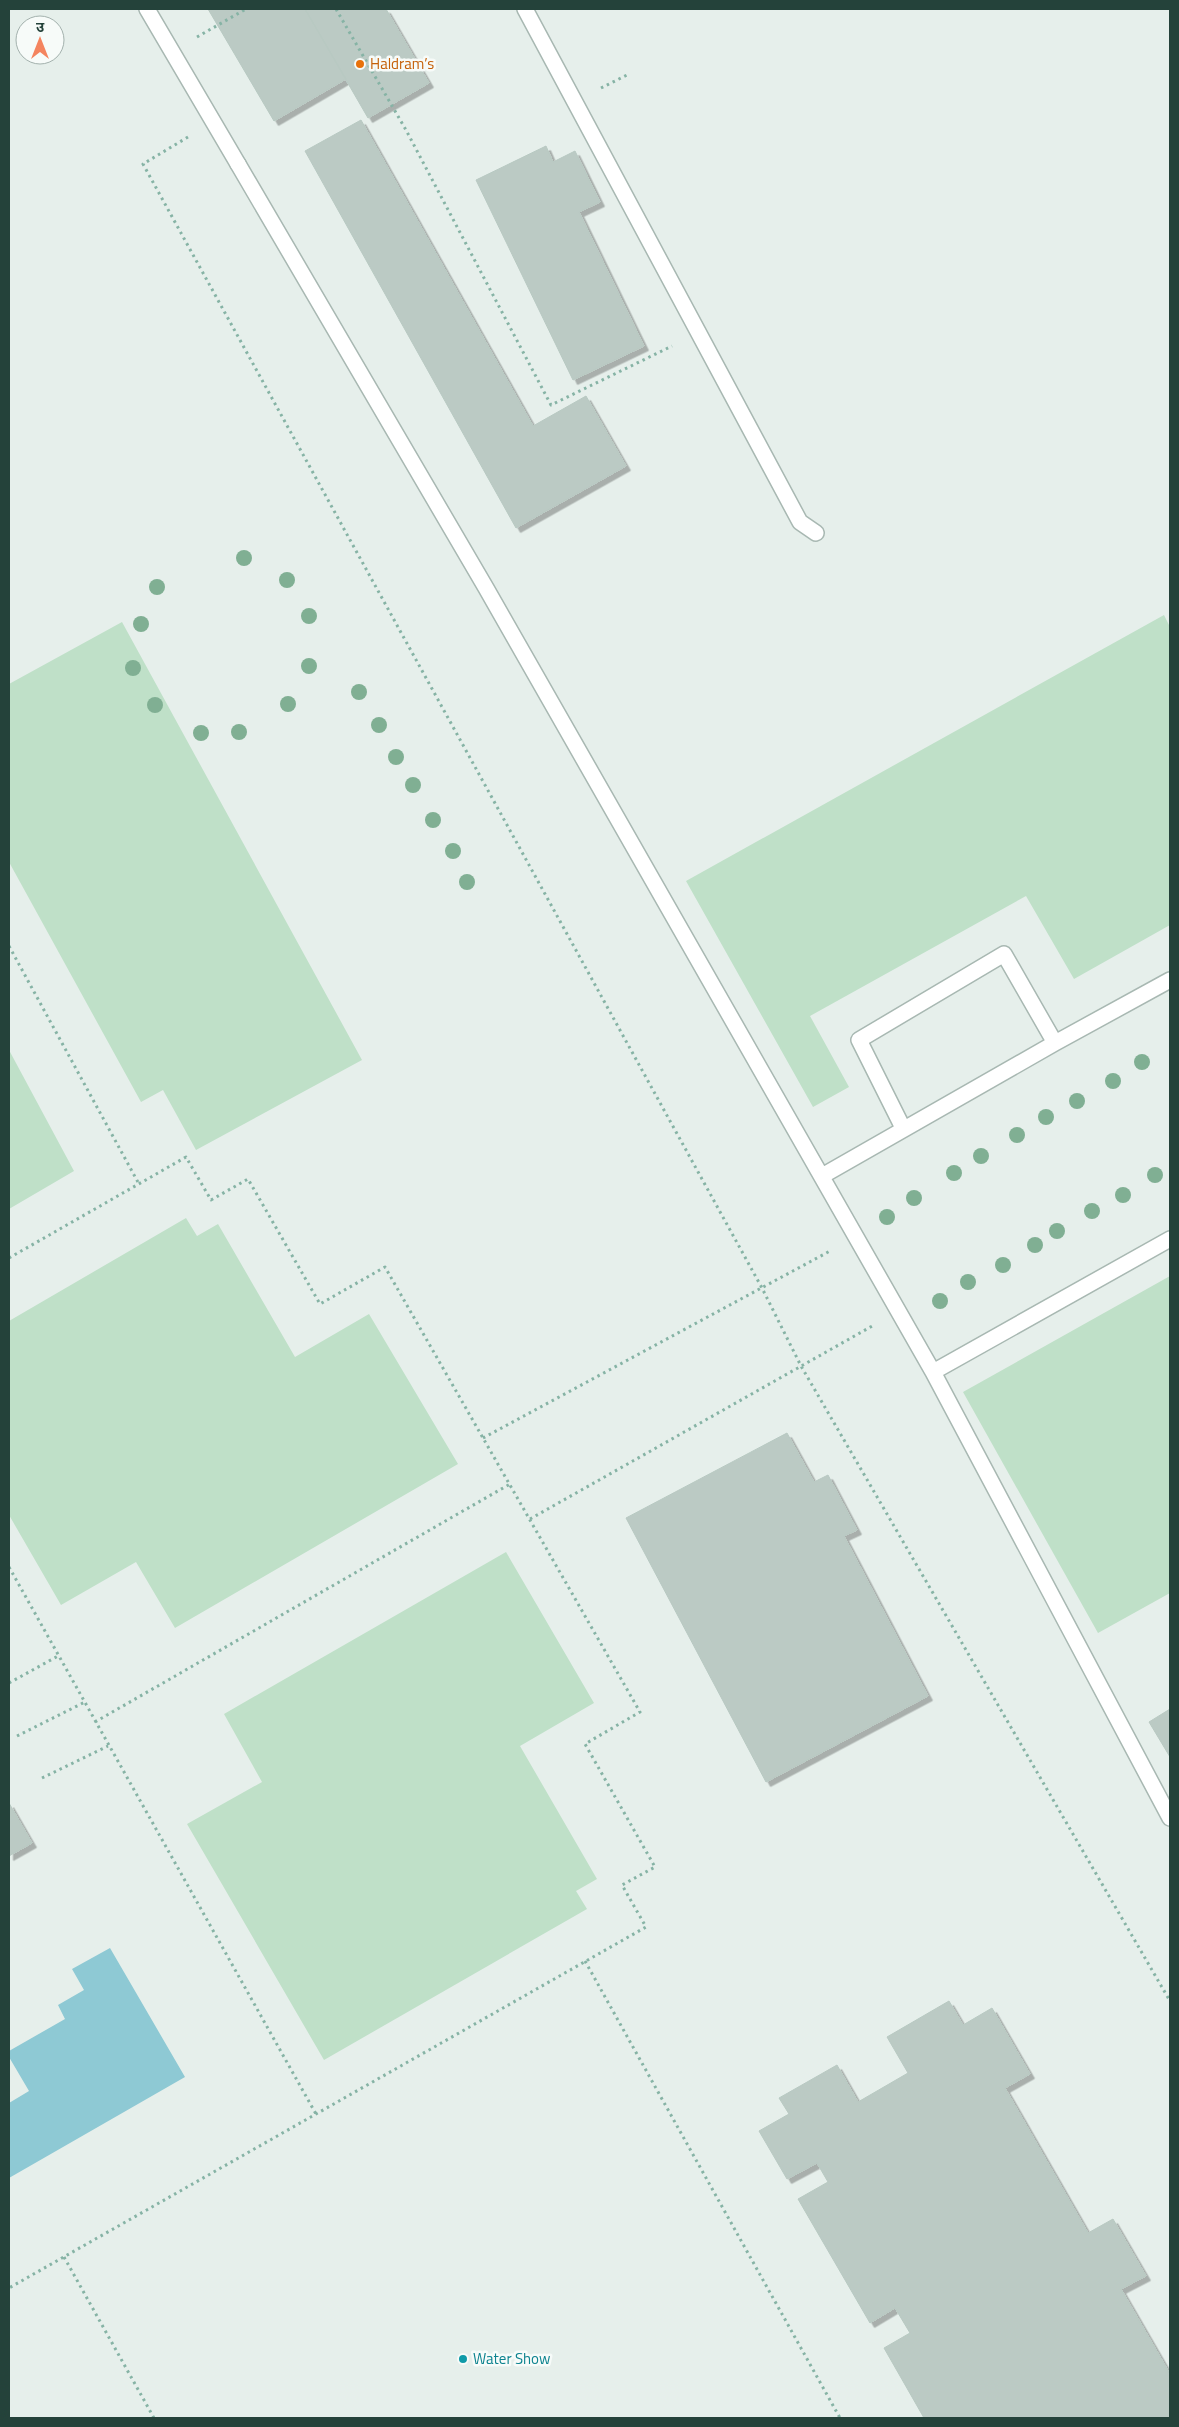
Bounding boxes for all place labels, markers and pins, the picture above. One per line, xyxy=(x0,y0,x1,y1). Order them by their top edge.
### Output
place label: Haldram’s xyxy=(370,52,434,75)
marker: Haldram’s xyxy=(354,58,366,70)
place label: Water Show xyxy=(473,2347,550,2370)
marker: Water Show xyxy=(457,2353,469,2365)

